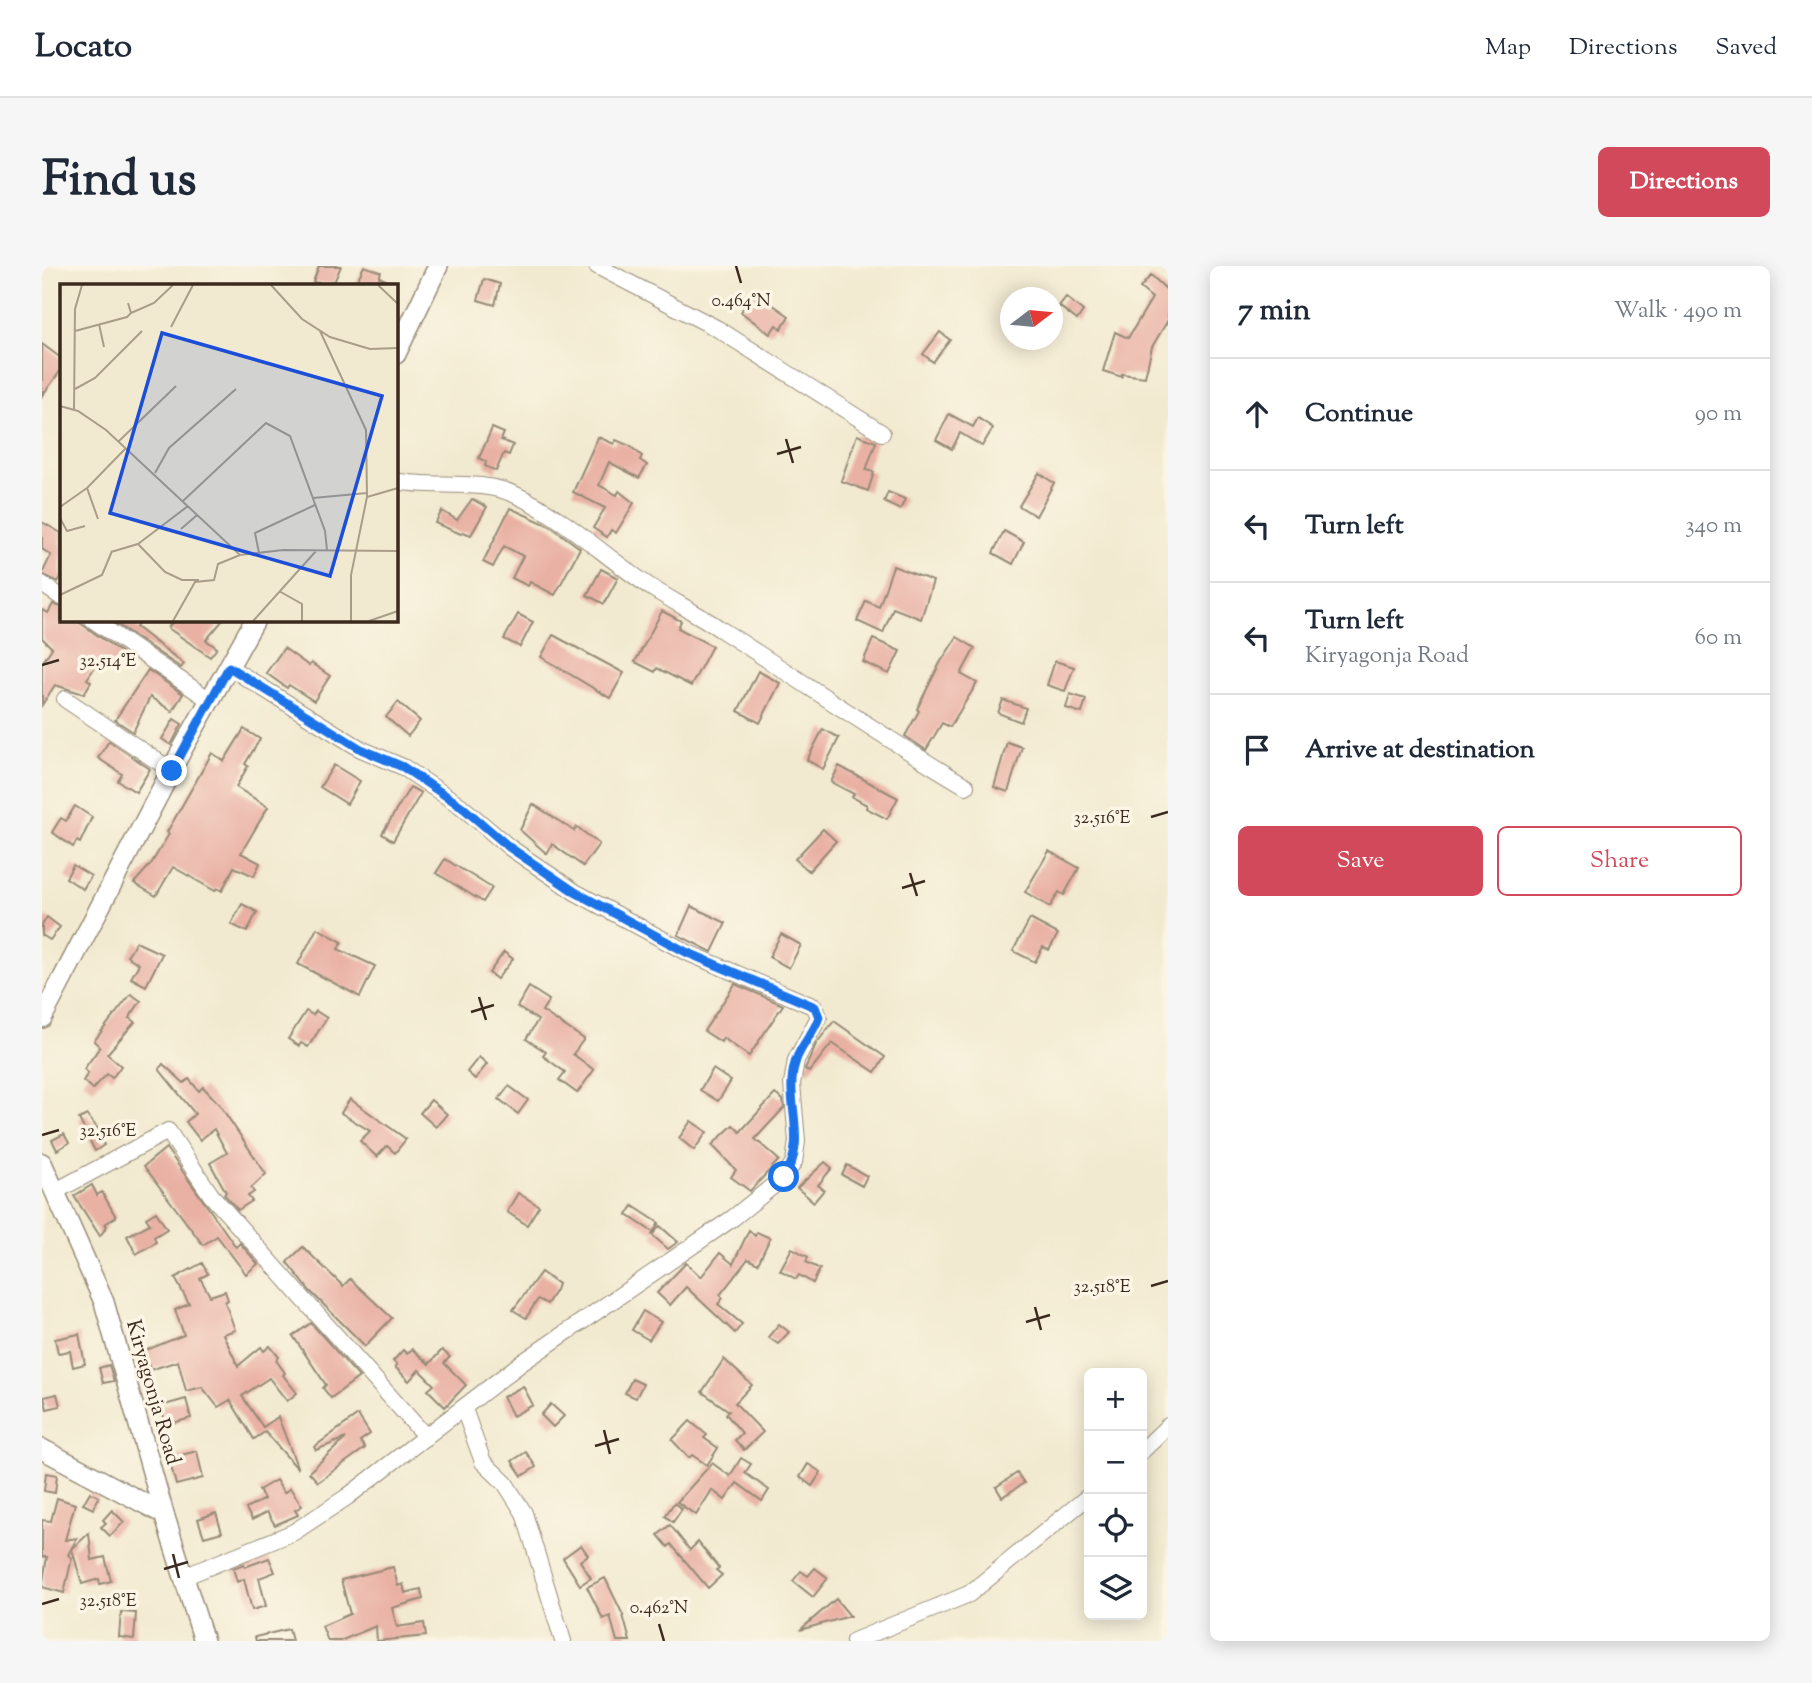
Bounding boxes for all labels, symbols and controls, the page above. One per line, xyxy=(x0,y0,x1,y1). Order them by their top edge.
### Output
text: Locato xyxy=(35,24,132,72)
text: Map xyxy=(1485,31,1531,65)
text: Directions xyxy=(1569,31,1677,65)
text: Saved xyxy=(1715,31,1777,65)
text: Find us xyxy=(42,147,196,217)
button: Directions xyxy=(1598,147,1770,217)
inset map xyxy=(60,284,397,621)
north arrow xyxy=(1000,287,1063,350)
text: 0.464°N xyxy=(711,289,771,315)
text: 7 min xyxy=(1238,290,1310,333)
text: Walk · 490 m xyxy=(1614,295,1742,328)
icon: ahead xyxy=(1238,395,1276,433)
text: Continue xyxy=(1305,396,1413,433)
text: 90 m xyxy=(1695,398,1742,431)
icon: left xyxy=(1238,507,1276,545)
text: Turn left xyxy=(1305,508,1404,545)
text: 340 m xyxy=(1685,510,1742,543)
text: Turn left xyxy=(1305,603,1404,640)
icon: left xyxy=(1238,619,1276,657)
text: 60 m xyxy=(1694,622,1742,655)
text: Kiryagonja Road xyxy=(1305,640,1469,673)
text: 32.514°E xyxy=(80,649,137,675)
icon: arrive xyxy=(1238,731,1276,769)
text: Arrive at destination xyxy=(1305,732,1535,769)
route end xyxy=(156,755,187,786)
text: 32.516°E xyxy=(1074,806,1131,832)
button: Save xyxy=(1238,826,1483,896)
button: Share xyxy=(1497,826,1742,896)
text: 32.516°E xyxy=(80,1119,137,1145)
route start xyxy=(768,1161,799,1192)
text: 32.518°E xyxy=(1073,1275,1131,1301)
street label: Kiryagonja Road xyxy=(117,1316,187,1469)
map controls xyxy=(1084,1368,1147,1620)
button: + xyxy=(1084,1368,1147,1431)
button: − xyxy=(1084,1431,1147,1494)
button: locate xyxy=(1084,1494,1147,1557)
button: layers xyxy=(1084,1557,1147,1620)
text: 32.518°E xyxy=(79,1589,137,1615)
text: 0.462°N xyxy=(630,1596,688,1622)

